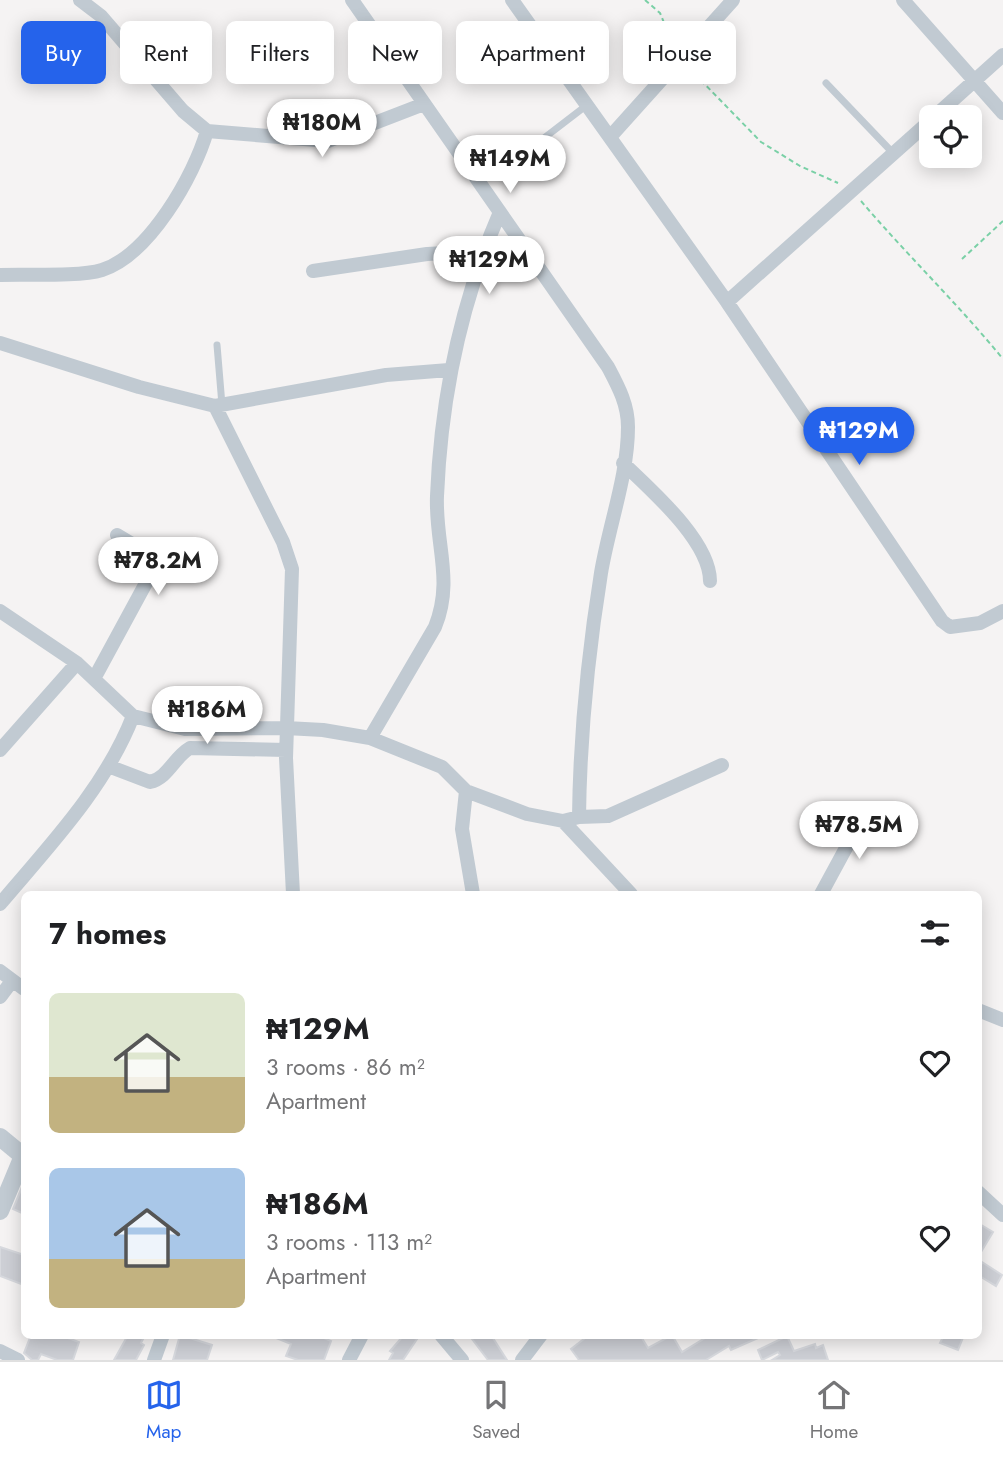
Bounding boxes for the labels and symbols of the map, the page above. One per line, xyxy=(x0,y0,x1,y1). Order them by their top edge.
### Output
pin: ₦180M xyxy=(273,100,371,159)
pin: ₦149M xyxy=(461,136,559,195)
pin: ₦129M xyxy=(440,236,538,296)
pin: ₦129M xyxy=(810,407,908,467)
pin: ₦78.2M xyxy=(101,538,215,597)
pin: ₦186M xyxy=(158,686,256,746)
pin: ₦78.5M xyxy=(802,802,916,861)

